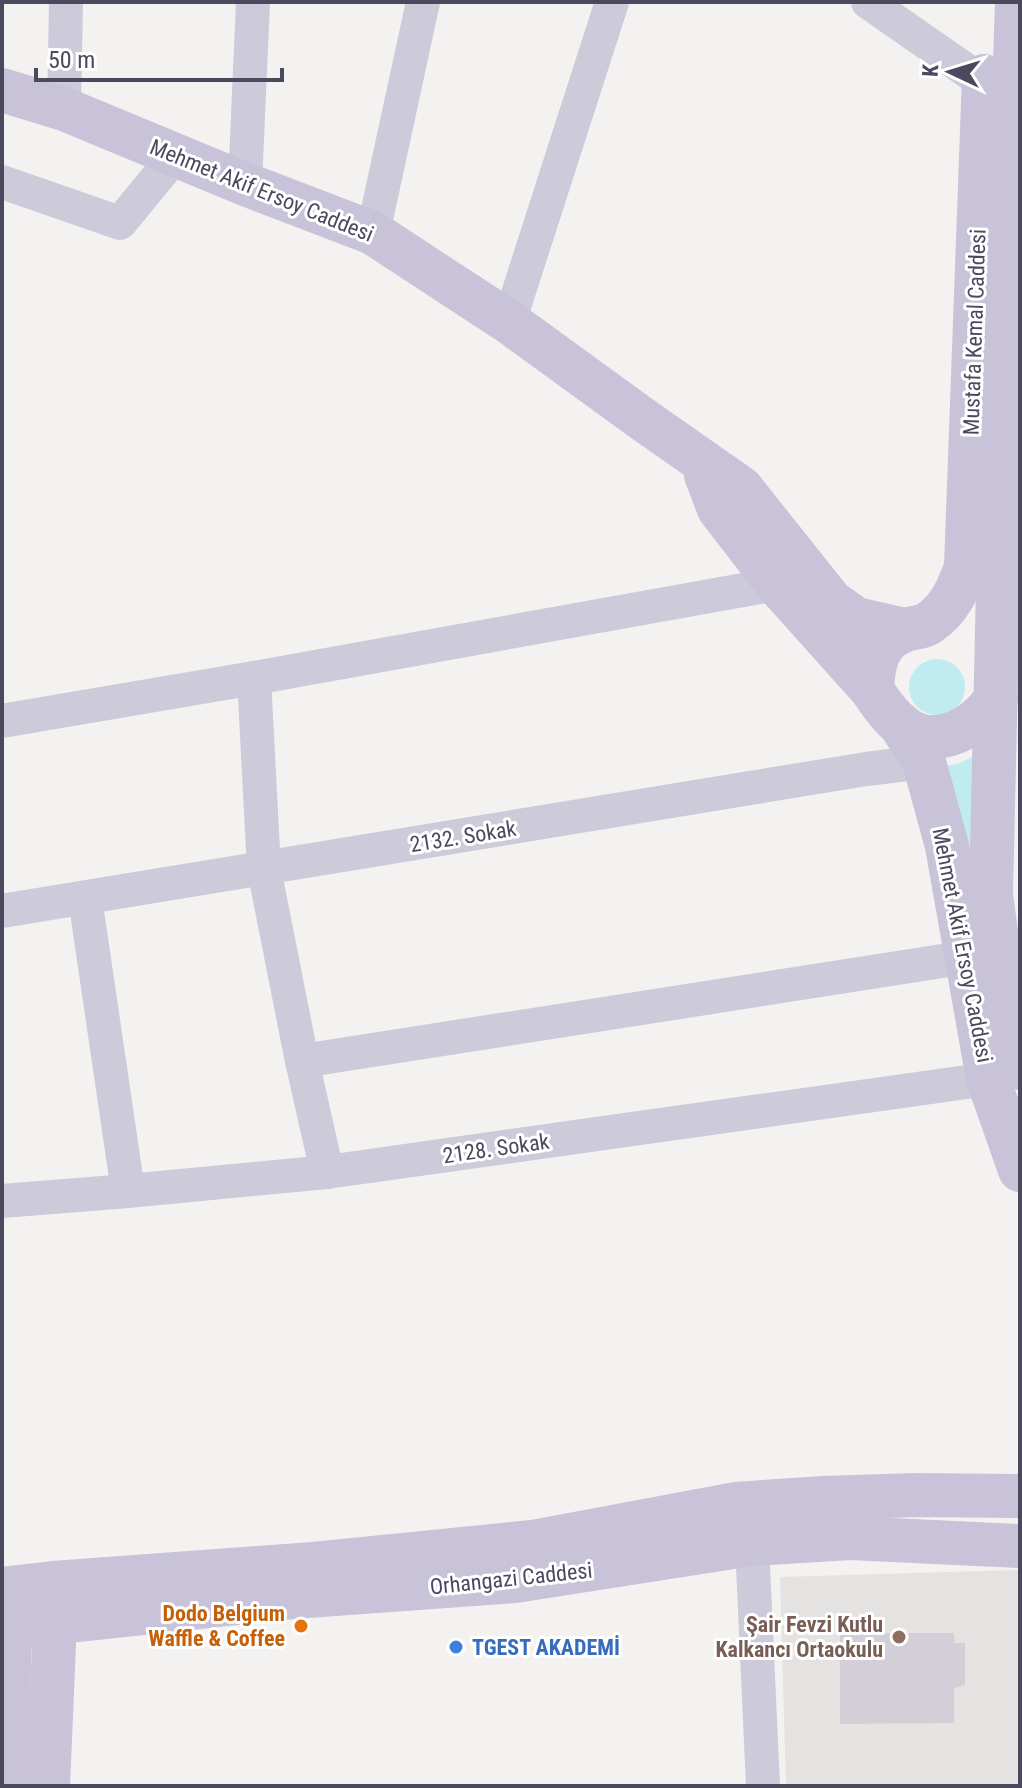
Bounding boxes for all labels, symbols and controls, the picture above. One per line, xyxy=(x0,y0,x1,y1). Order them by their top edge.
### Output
scale bar xyxy=(36,32,282,82)
north arrow xyxy=(910,32,990,112)
text: 50 m xyxy=(48,46,95,74)
text: K xyxy=(918,63,943,78)
street label: Mehmet Akif Ersoy Caddesi xyxy=(146,134,377,247)
street label: Mustafa Kemal Caddesi xyxy=(958,228,991,436)
street label: 2132. Sokak xyxy=(408,816,518,857)
street label: Mehmet Akif Ersoy Caddesi xyxy=(927,826,998,1065)
street label: 2128. Sokak xyxy=(441,1129,551,1168)
street label: Orhangazi Caddesi xyxy=(429,1558,593,1599)
place label: Dodo Belgium Waffle & Coffee xyxy=(148,1601,285,1651)
place label: Şair Fevzi Kutlu Kalkancı Ortaokulu xyxy=(715,1612,883,1662)
marker: Dodo Belgium Waffle & Coffee xyxy=(292,1617,310,1635)
marker: Şair Fevzi Kutlu Kalkancı Ortaokulu xyxy=(890,1628,908,1646)
place label: TGEST AKADEMİ xyxy=(472,1635,620,1660)
marker: TGEST AKADEMİ xyxy=(447,1638,465,1656)

